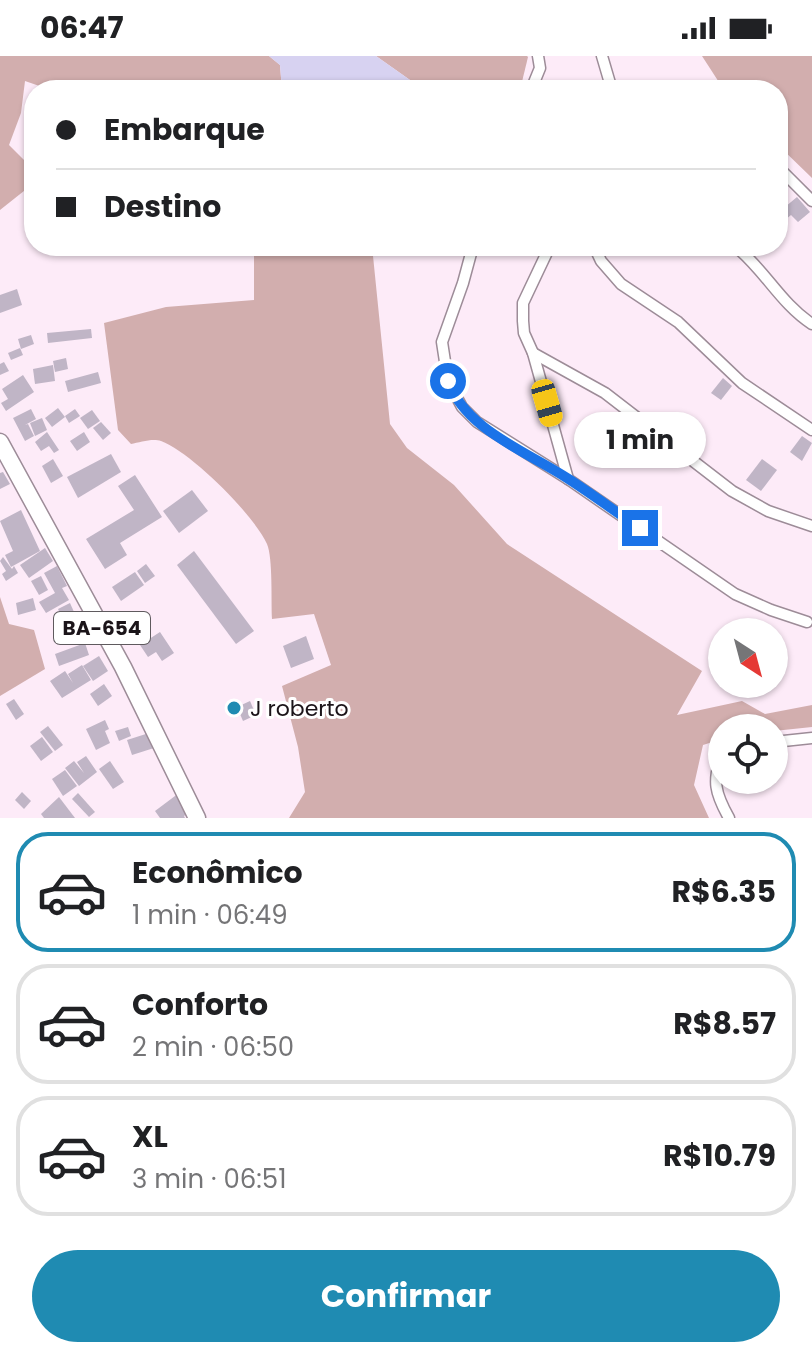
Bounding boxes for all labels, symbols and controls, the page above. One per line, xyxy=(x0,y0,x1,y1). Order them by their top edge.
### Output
text: 06:47 xyxy=(40,6,124,49)
text: Embarque xyxy=(104,108,265,151)
text: Destino xyxy=(104,185,221,228)
route start xyxy=(430,363,466,399)
car xyxy=(529,377,565,429)
callout: 1 min xyxy=(574,412,706,468)
text: 1 min xyxy=(606,422,674,458)
route end xyxy=(622,510,658,546)
road number: BA-654 xyxy=(54,612,150,644)
north arrow xyxy=(708,618,788,698)
map controls xyxy=(708,618,788,794)
place label: J roberto xyxy=(250,693,349,724)
marker: J roberto xyxy=(225,699,243,717)
button: locate xyxy=(708,714,788,794)
text: Econômico xyxy=(132,851,303,894)
icon: car xyxy=(36,856,108,928)
text: R$6.35 xyxy=(671,870,776,913)
text: 1 min · 06:49 xyxy=(132,897,288,933)
text: Conforto xyxy=(132,983,268,1026)
icon: car xyxy=(36,988,108,1060)
text: R$8.57 xyxy=(673,1002,776,1045)
text: 2 min · 06:50 xyxy=(132,1029,294,1065)
text: XL xyxy=(132,1115,168,1158)
icon: car xyxy=(36,1120,108,1192)
text: R$10.79 xyxy=(663,1134,776,1177)
text: 3 min · 06:51 xyxy=(132,1161,287,1197)
button: Confirmar xyxy=(32,1250,780,1342)

